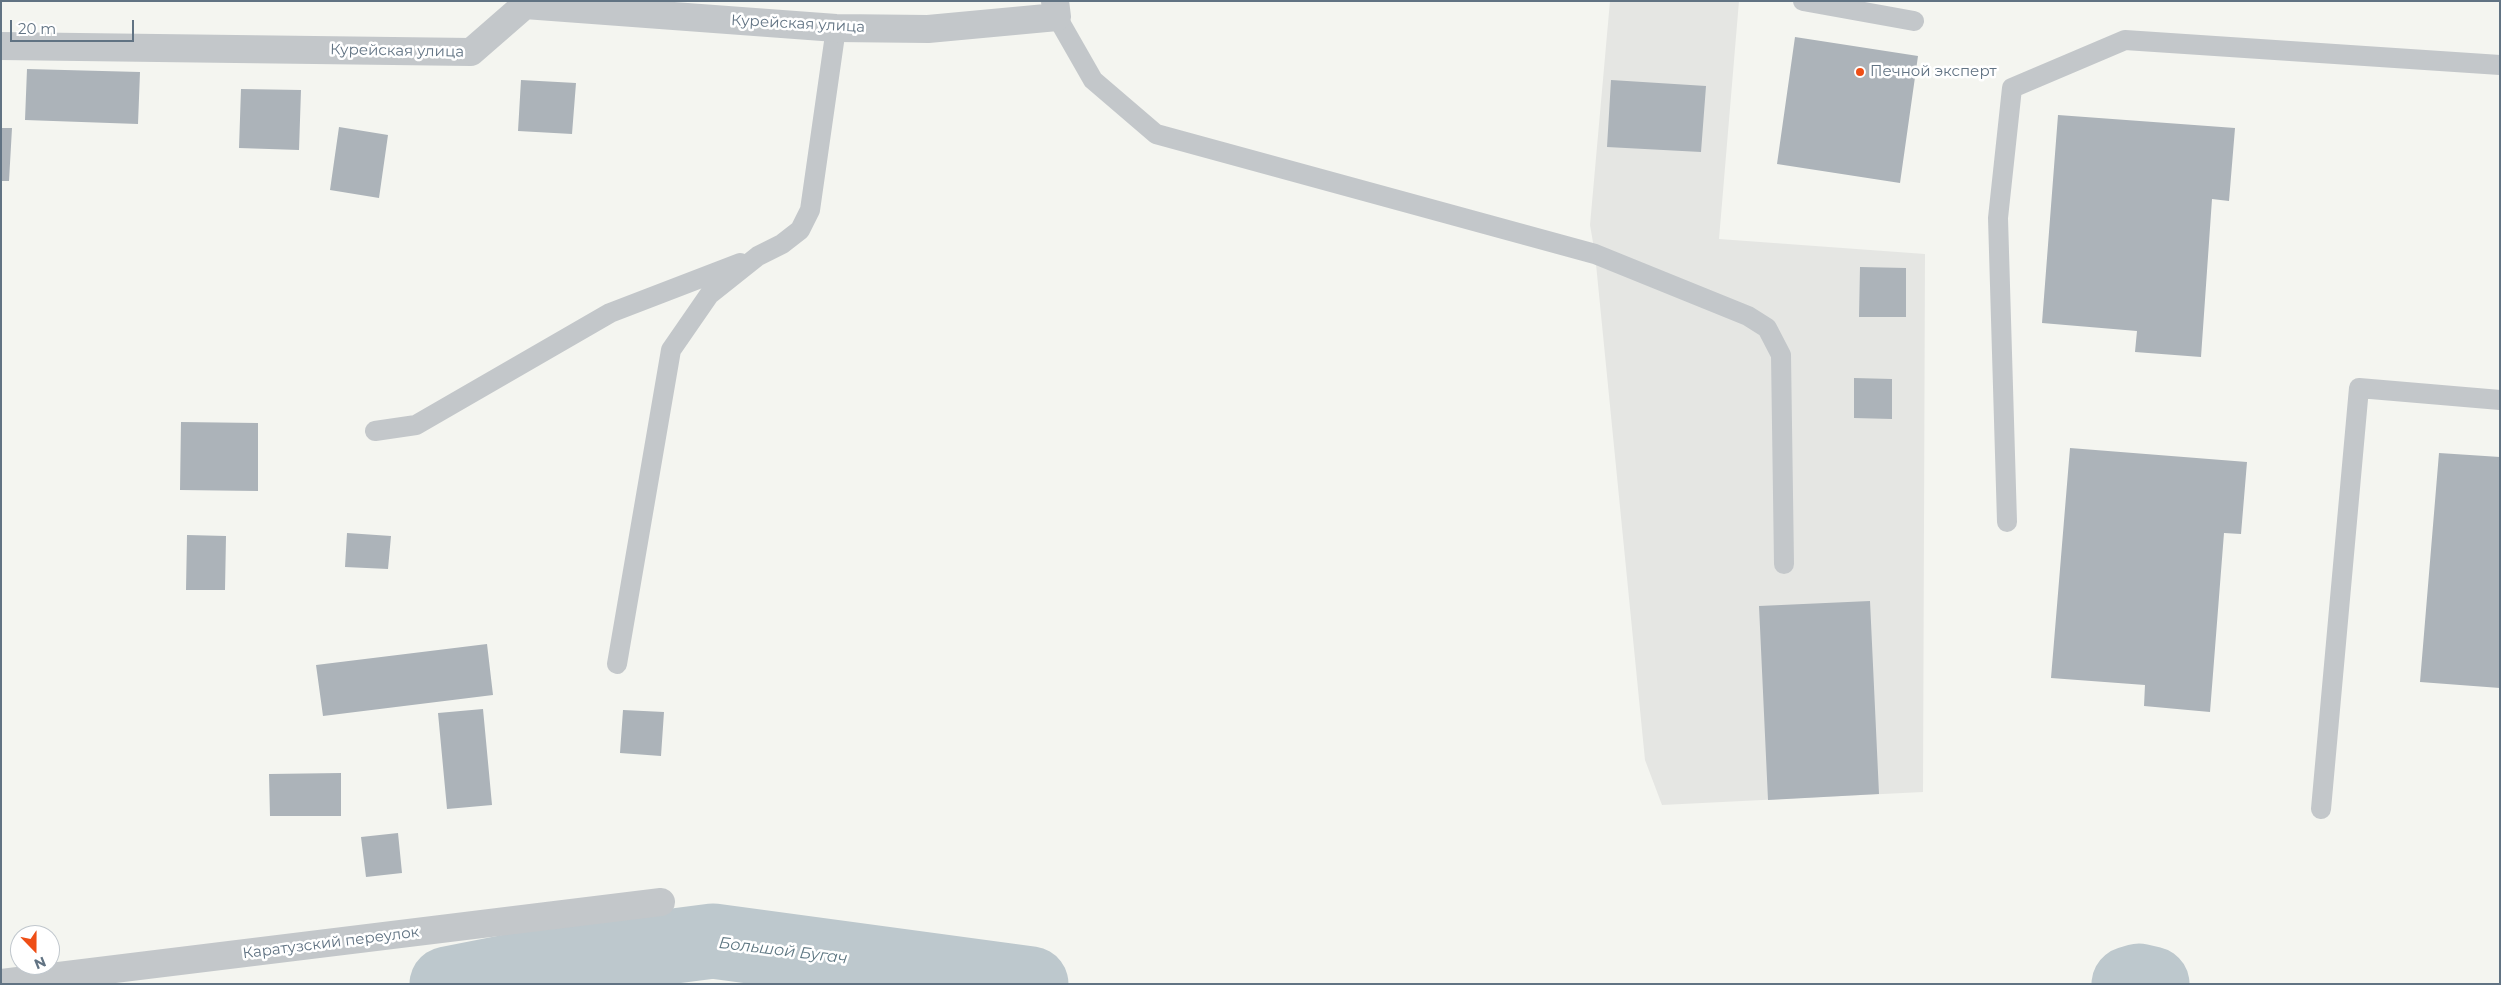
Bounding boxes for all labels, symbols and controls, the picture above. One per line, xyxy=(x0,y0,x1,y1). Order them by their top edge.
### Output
scale bar xyxy=(12,10,136,42)
street label: Курейская улица xyxy=(731,12,865,36)
text: 20 m xyxy=(18,19,56,38)
street label: Курейская улица xyxy=(330,41,464,61)
place label: Печной эксперт xyxy=(1870,63,1996,81)
marker: Печной эксперт xyxy=(1854,66,1866,78)
street label: Каратузский переулок xyxy=(242,923,420,963)
north arrow xyxy=(10,925,60,975)
water label: Большой Бугач xyxy=(718,934,848,968)
text: N xyxy=(32,953,49,973)

